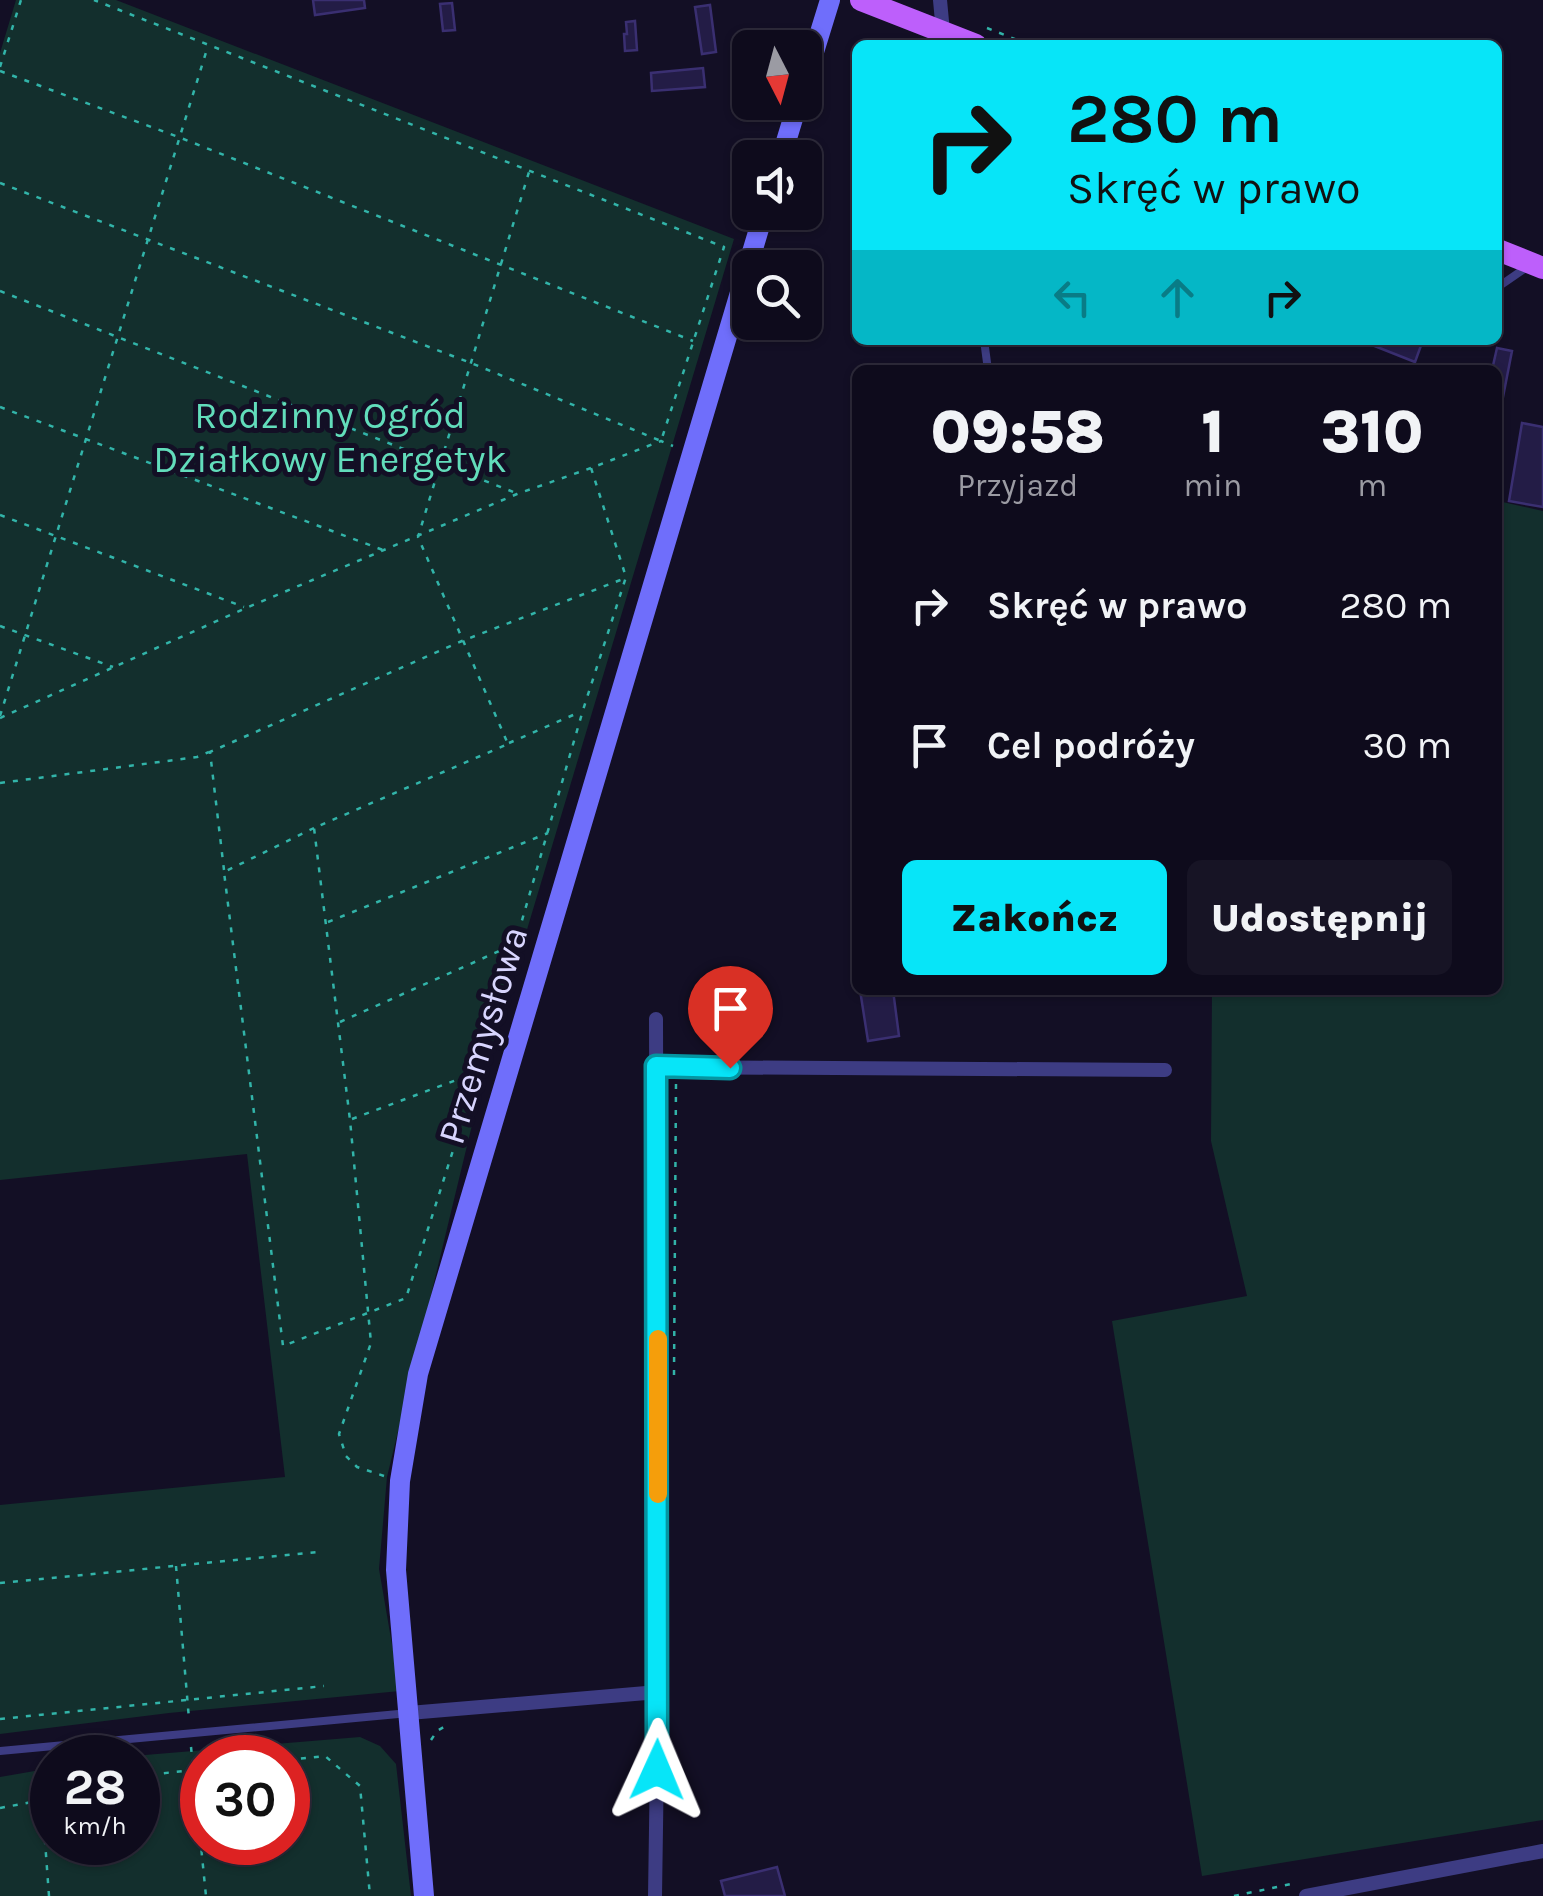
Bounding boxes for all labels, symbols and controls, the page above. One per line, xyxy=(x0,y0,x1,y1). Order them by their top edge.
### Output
north arrow xyxy=(732,30,822,120)
map controls xyxy=(732,30,822,340)
text: 280 m xyxy=(1067,78,1283,160)
icon: right xyxy=(902,80,1032,210)
button: sound xyxy=(732,140,822,230)
text: Skręć w prawo xyxy=(1067,162,1361,214)
button: search xyxy=(732,250,822,340)
icon: left xyxy=(1045,270,1100,325)
icon: ahead xyxy=(1150,270,1205,325)
icon: right xyxy=(1255,270,1310,325)
park label: Rodzinny Ogród Działkowy Energetyk xyxy=(153,393,507,482)
text: 09:58 xyxy=(931,397,1105,467)
text: 1 xyxy=(1201,397,1224,467)
text: 310 xyxy=(1321,397,1423,467)
text: Przyjazd xyxy=(957,467,1078,504)
text: min xyxy=(1183,467,1242,504)
text: m xyxy=(1357,467,1387,504)
icon: right xyxy=(902,578,957,633)
text: Skręć w prawo xyxy=(987,583,1248,628)
text: 280 m xyxy=(1340,583,1452,628)
icon: arrive xyxy=(902,718,957,773)
text: Cel podróży xyxy=(987,723,1195,768)
text: 30 m xyxy=(1362,723,1452,768)
button: Zakończ xyxy=(902,860,1167,975)
button: Udostępnij xyxy=(1187,860,1452,975)
street label: Przemysłowa xyxy=(429,921,537,1149)
pin xyxy=(688,966,773,1069)
icon: arrive xyxy=(703,981,758,1036)
position arrow xyxy=(605,1718,709,1822)
speed limit sign: 30 xyxy=(180,1735,310,1865)
text: 28 xyxy=(64,1758,126,1817)
text: km/h xyxy=(63,1811,127,1840)

